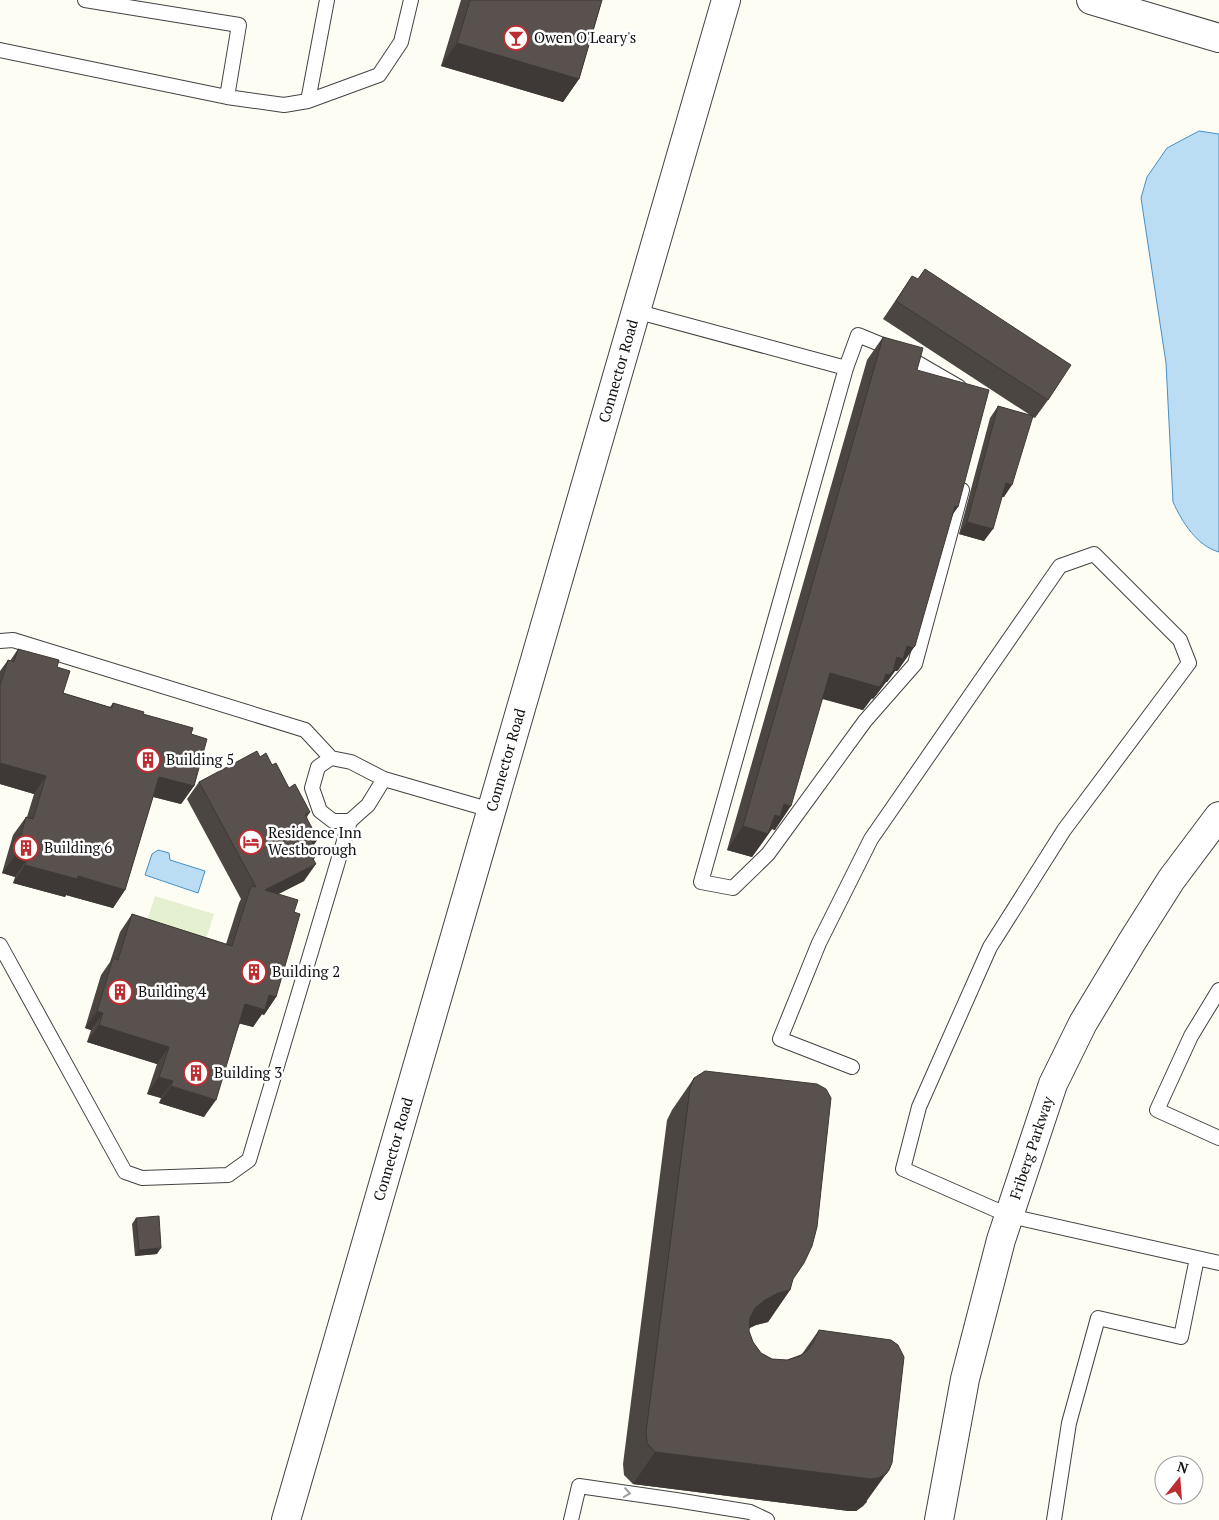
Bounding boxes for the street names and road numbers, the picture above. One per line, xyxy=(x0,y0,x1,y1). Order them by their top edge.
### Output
street label: Connector Road xyxy=(593,317,642,425)
street label: Connector Road xyxy=(481,706,529,814)
street label: Friberg Parkway xyxy=(1004,1093,1057,1202)
street label: Connector Road xyxy=(368,1095,417,1203)

